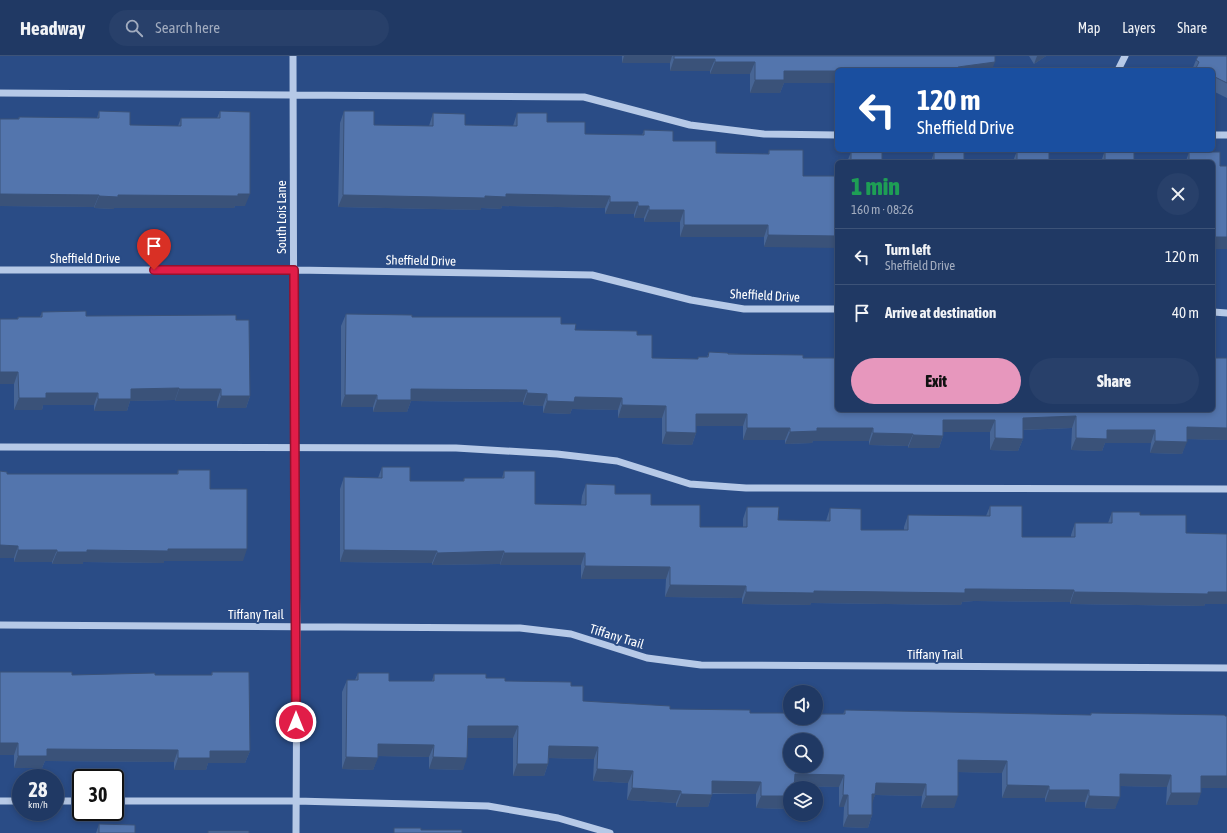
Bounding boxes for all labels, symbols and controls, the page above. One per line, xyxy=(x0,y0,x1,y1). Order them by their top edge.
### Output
search box xyxy=(109,10,389,46)
text: Headway xyxy=(20,17,85,39)
icon: search xyxy=(123,17,145,39)
text: Search here xyxy=(155,19,220,36)
text: Map xyxy=(1078,20,1100,36)
text: Layers xyxy=(1122,20,1155,36)
text: Share xyxy=(1177,20,1207,36)
icon: left xyxy=(851,84,903,136)
text: 120 m xyxy=(917,84,980,116)
text: Sheffield Drive xyxy=(917,117,1014,138)
text: 1 min xyxy=(851,173,900,200)
button: close xyxy=(1157,173,1199,215)
street label: South Lois Lane xyxy=(274,180,289,254)
text: 160 m · 08:26 xyxy=(851,202,914,217)
pin xyxy=(137,229,171,270)
icon: arrive xyxy=(143,235,165,257)
text: Turn left xyxy=(885,241,931,258)
icon: left xyxy=(851,246,873,268)
text: 120 m xyxy=(1165,248,1199,265)
street label: Sheffield Drive xyxy=(50,251,120,266)
street label: Sheffield Drive xyxy=(386,252,456,269)
text: Sheffield Drive xyxy=(885,258,955,273)
street label: Sheffield Drive xyxy=(730,286,800,305)
icon: arrive xyxy=(851,302,873,324)
text: Arrive at destination xyxy=(885,304,996,321)
text: 40 m xyxy=(1172,304,1199,321)
button: Exit xyxy=(851,358,1021,404)
button: Share xyxy=(1029,358,1199,404)
street label: Tiffany Trail xyxy=(228,607,285,622)
street label: Tiffany Trail xyxy=(588,621,646,652)
street label: Tiffany Trail xyxy=(907,647,964,662)
map controls xyxy=(783,685,823,821)
button: sound xyxy=(783,685,823,725)
position arrow xyxy=(275,701,317,743)
button: search xyxy=(783,733,823,773)
speed limit sign: 30 xyxy=(72,769,124,821)
text: 28 xyxy=(29,778,47,801)
button: layers xyxy=(783,781,823,821)
text: km/h xyxy=(28,799,48,810)

